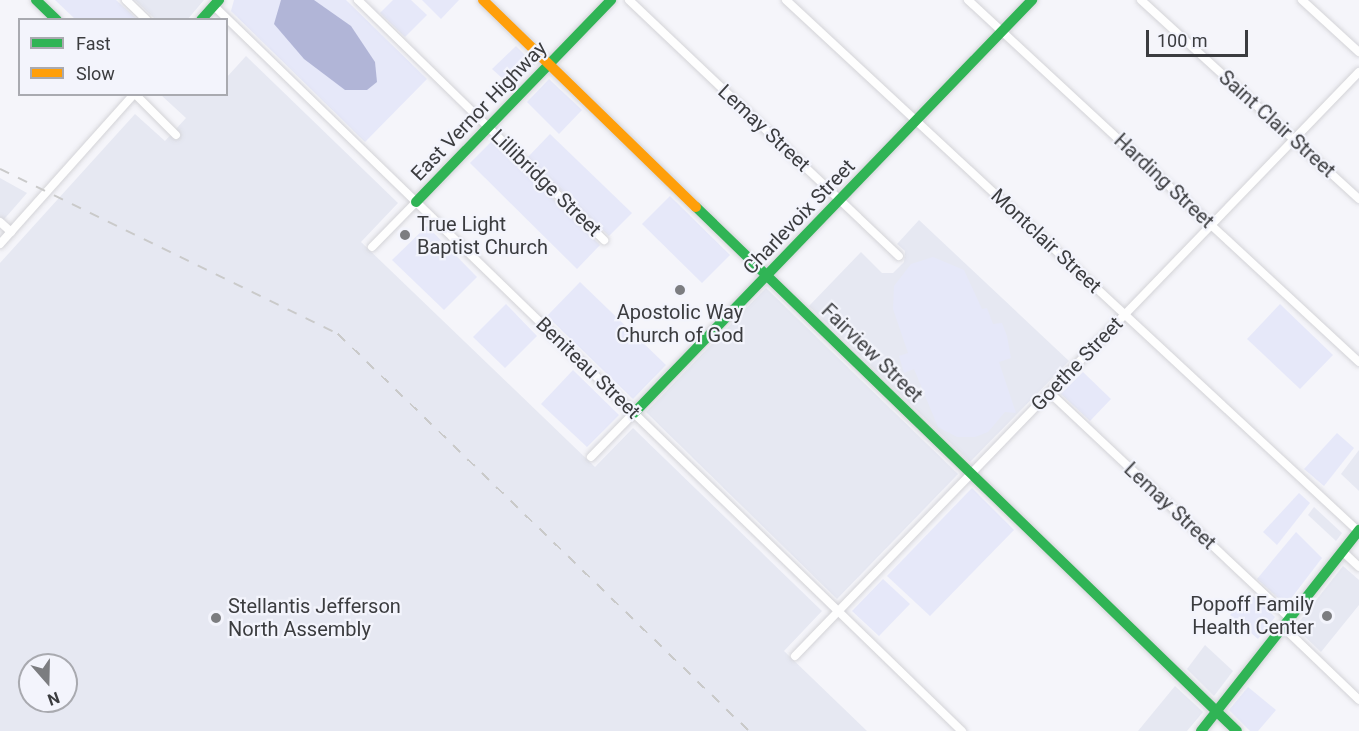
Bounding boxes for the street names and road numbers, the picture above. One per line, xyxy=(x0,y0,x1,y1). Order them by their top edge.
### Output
street label: East Vernor Highway xyxy=(406,36,552,186)
street label: Saint Clair Street xyxy=(1214,65,1340,183)
street label: Lemay Street xyxy=(713,79,815,177)
street label: Lillibridge Street xyxy=(486,124,606,242)
street label: Harding Street xyxy=(1109,129,1219,233)
street label: Charlevoix Street xyxy=(738,155,860,279)
street label: Montclair Street xyxy=(986,184,1106,298)
street label: Fairview Street xyxy=(816,299,928,407)
street label: Beniteau Street xyxy=(531,312,645,424)
street label: Goethe Street xyxy=(1026,312,1128,416)
street label: Lemay Street xyxy=(1119,457,1221,555)

